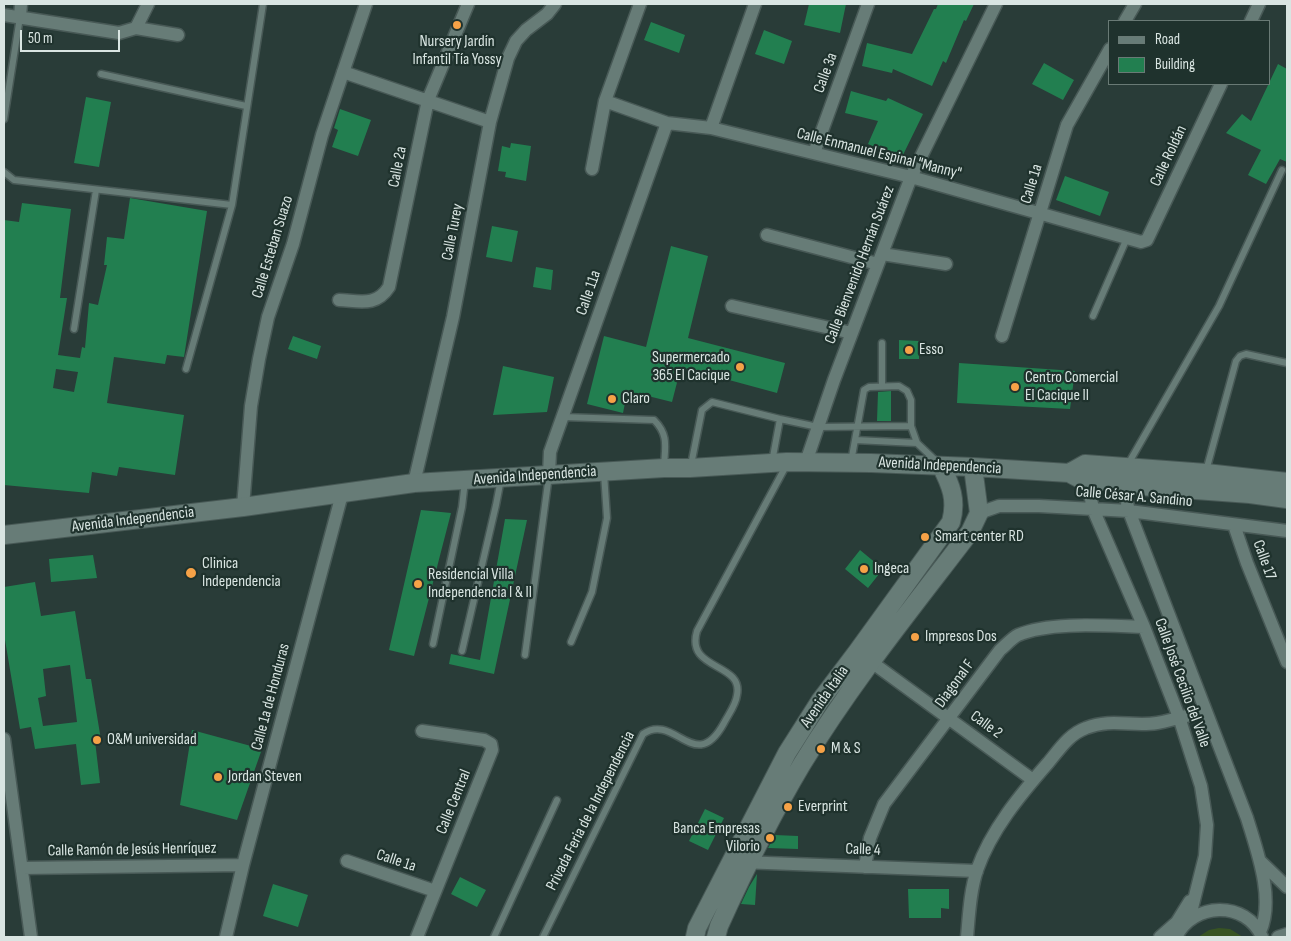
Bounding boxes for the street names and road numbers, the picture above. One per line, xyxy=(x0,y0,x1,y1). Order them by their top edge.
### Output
street label: Calle 3a xyxy=(810,50,842,96)
street label: Calle Roldán xyxy=(1147,122,1191,190)
street label: Calle Enmanuel Espinal "Manny" xyxy=(795,124,963,184)
street label: Calle 2a xyxy=(385,145,411,189)
street label: Calle 1a xyxy=(1017,162,1047,206)
street label: Calle Bienvenido Hernán Suárez xyxy=(821,183,899,347)
street label: Calle Esteban Suazo xyxy=(248,193,298,301)
street label: Calle Turey xyxy=(438,202,468,262)
street label: Calle 11a xyxy=(572,268,606,318)
street label: Avenida Independencia xyxy=(878,453,1002,479)
street label: Avenida Independencia xyxy=(473,462,597,490)
street label: Calle César A. Sandino xyxy=(1075,482,1193,512)
street label: Avenida Independencia xyxy=(71,503,195,537)
street label: Calle 17 xyxy=(1248,538,1280,582)
street label: Calle José Cecilio del Valle xyxy=(1150,616,1214,750)
street label: Calle 1a de Honduras xyxy=(248,641,294,753)
street label: Diagonal F xyxy=(931,656,979,712)
street label: Avenida Italia xyxy=(797,662,853,732)
street label: Calle 2 xyxy=(966,707,1006,743)
street label: Privada Feria de la Independencia xyxy=(542,728,640,894)
street label: Calle Central xyxy=(432,767,476,837)
street label: Calle Ramón de Jesús Henríquez xyxy=(47,839,217,861)
street label: Calle 4 xyxy=(845,840,881,860)
street label: Calle 1a xyxy=(374,846,418,876)

